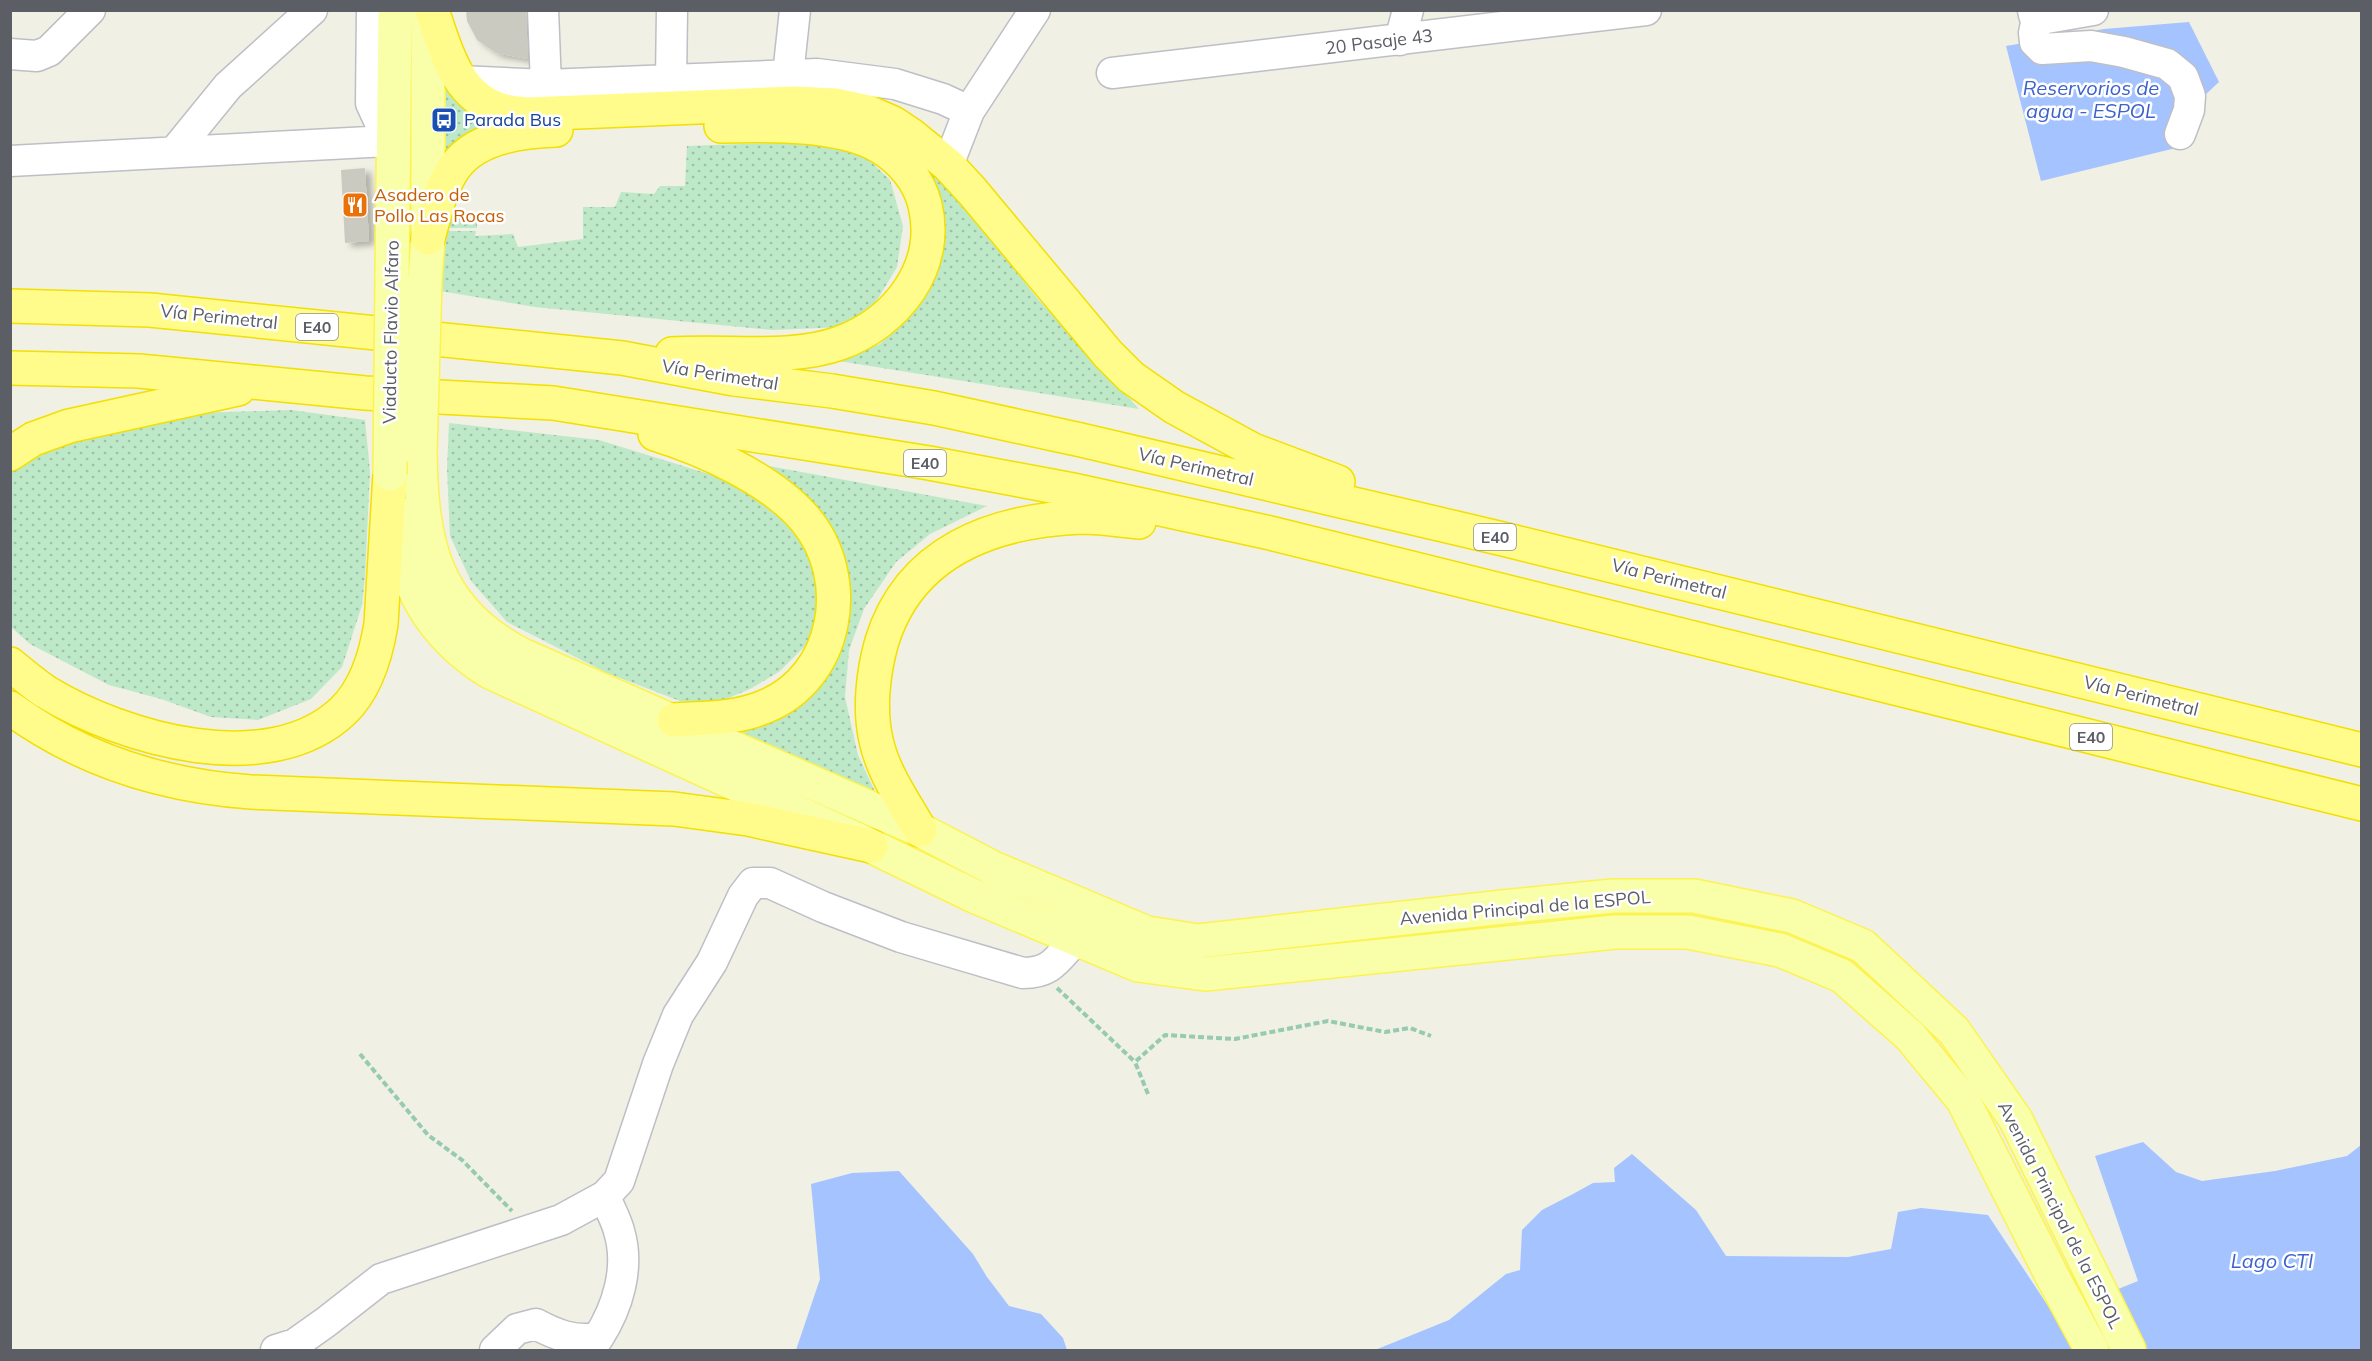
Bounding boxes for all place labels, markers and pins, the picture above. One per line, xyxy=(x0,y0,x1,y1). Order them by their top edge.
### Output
bus stop icon: Parada Bus xyxy=(429,105,459,135)
place label: Parada Bus xyxy=(464,108,561,131)
place label: Asadero de Pollo Las Rocas xyxy=(374,183,505,227)
restaurant icon: Asadero de Pollo Las Rocas xyxy=(340,190,370,220)

